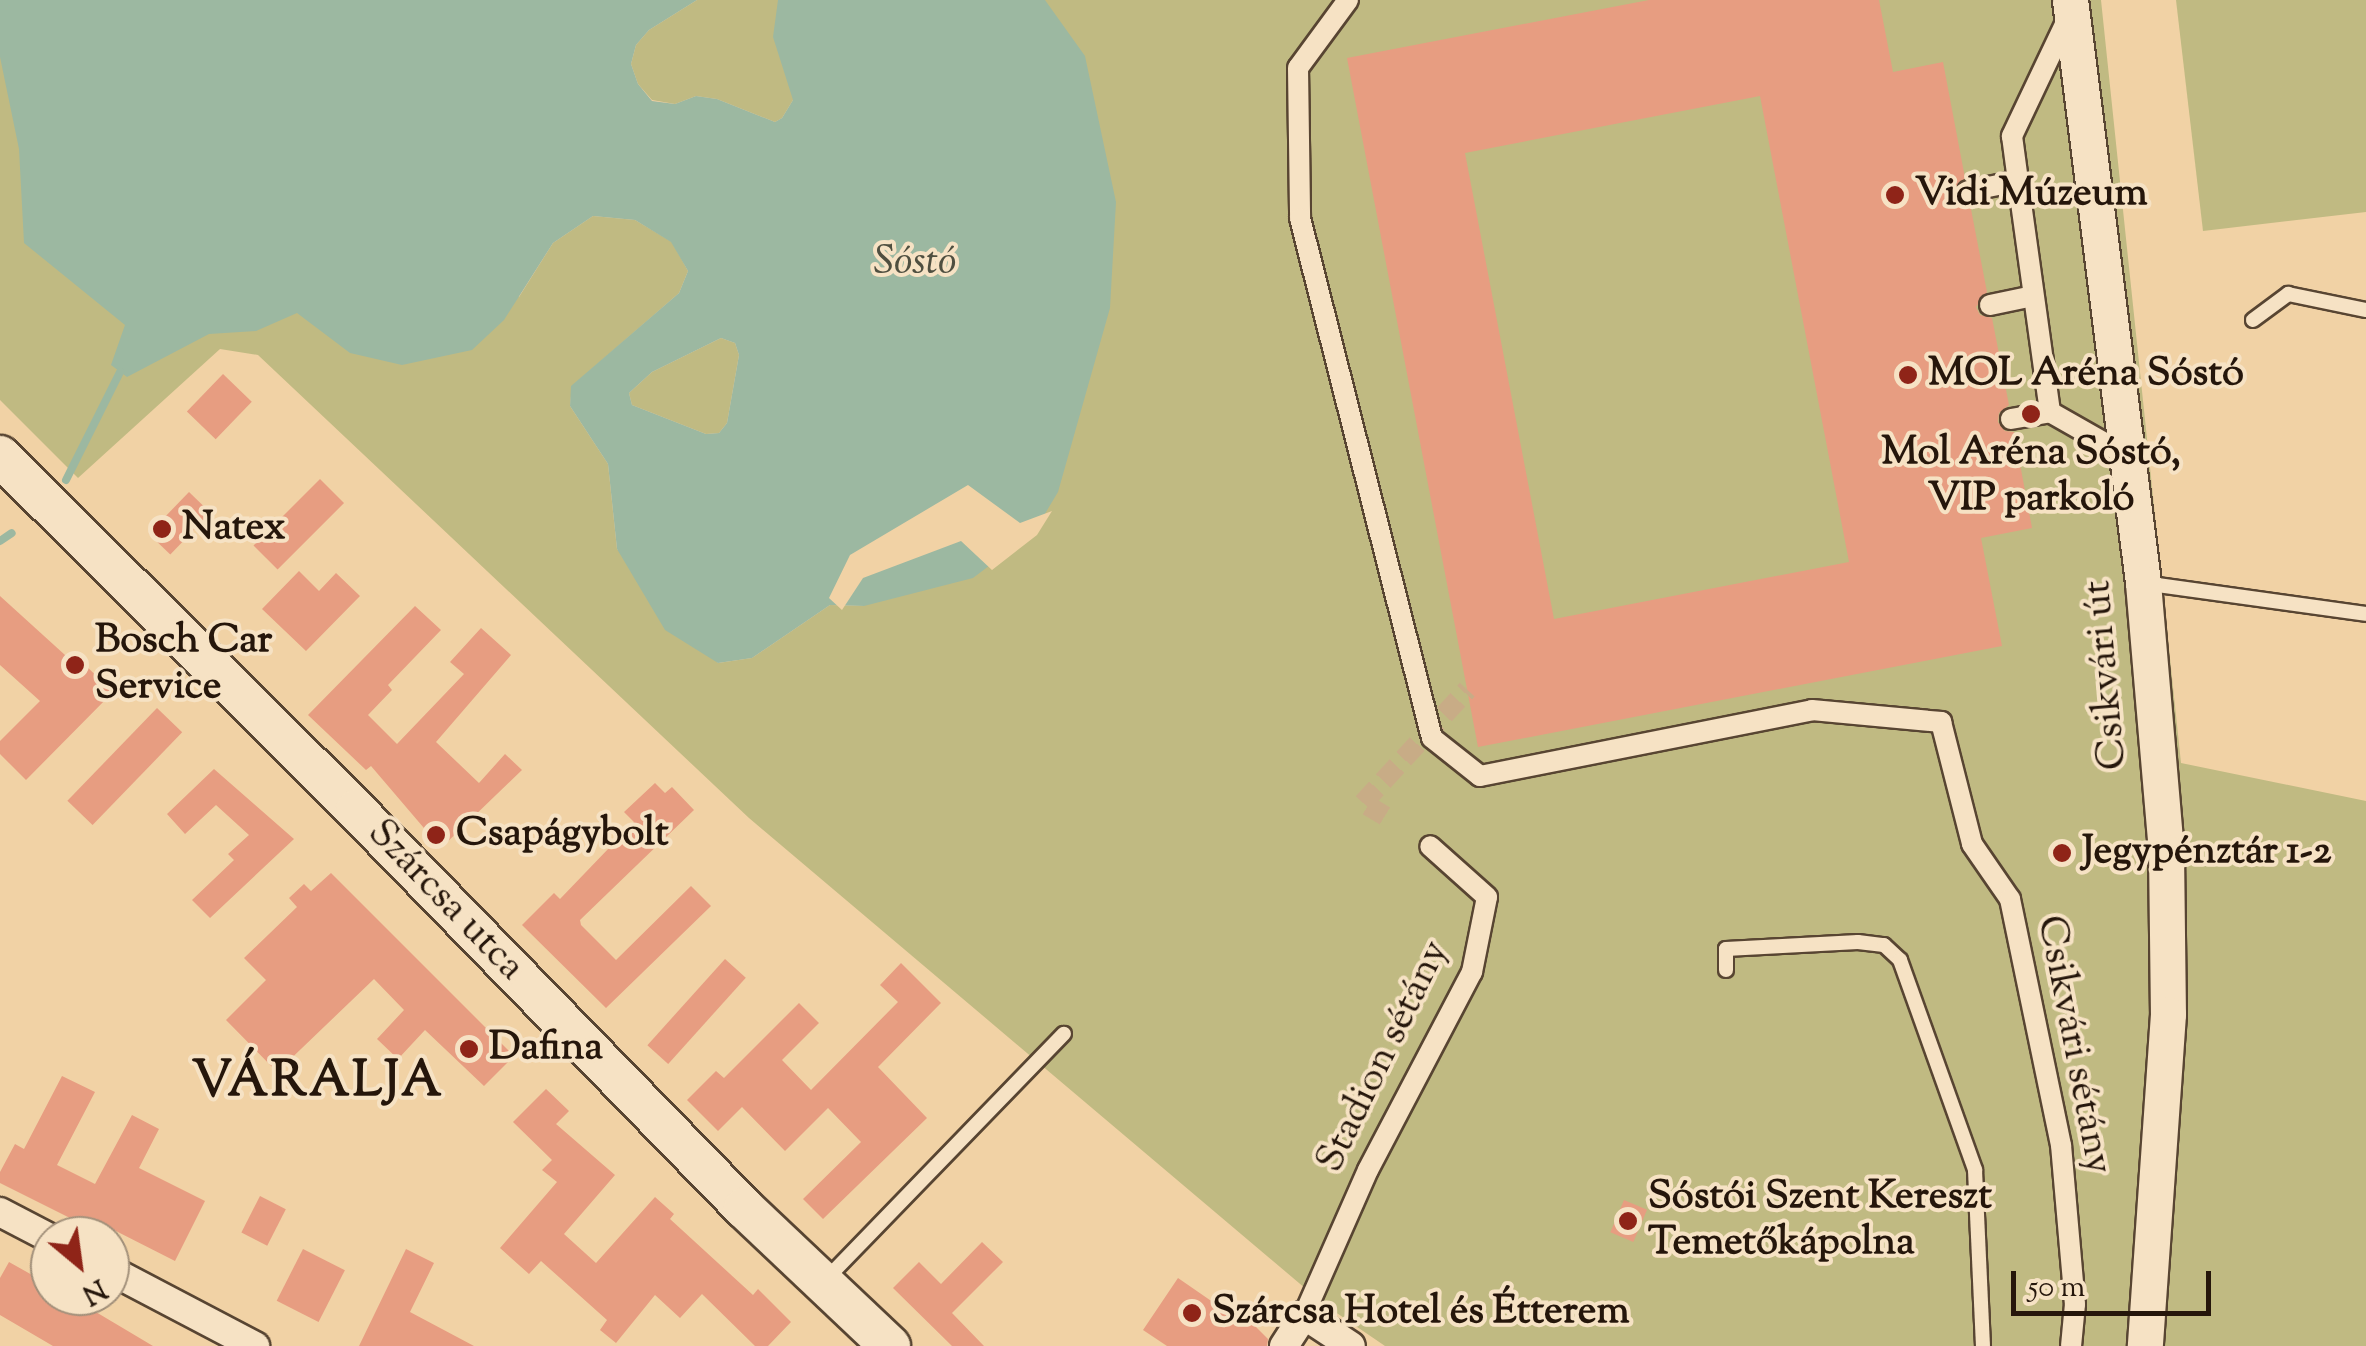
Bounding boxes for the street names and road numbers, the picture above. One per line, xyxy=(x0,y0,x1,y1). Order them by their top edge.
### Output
street label: Csikvári út xyxy=(2075,578,2139,772)
street label: Szárcsa utca xyxy=(356,810,534,992)
street label: Csikvári sétány xyxy=(2024,912,2122,1178)
street label: Stadion sétány xyxy=(1307,933,1461,1181)

